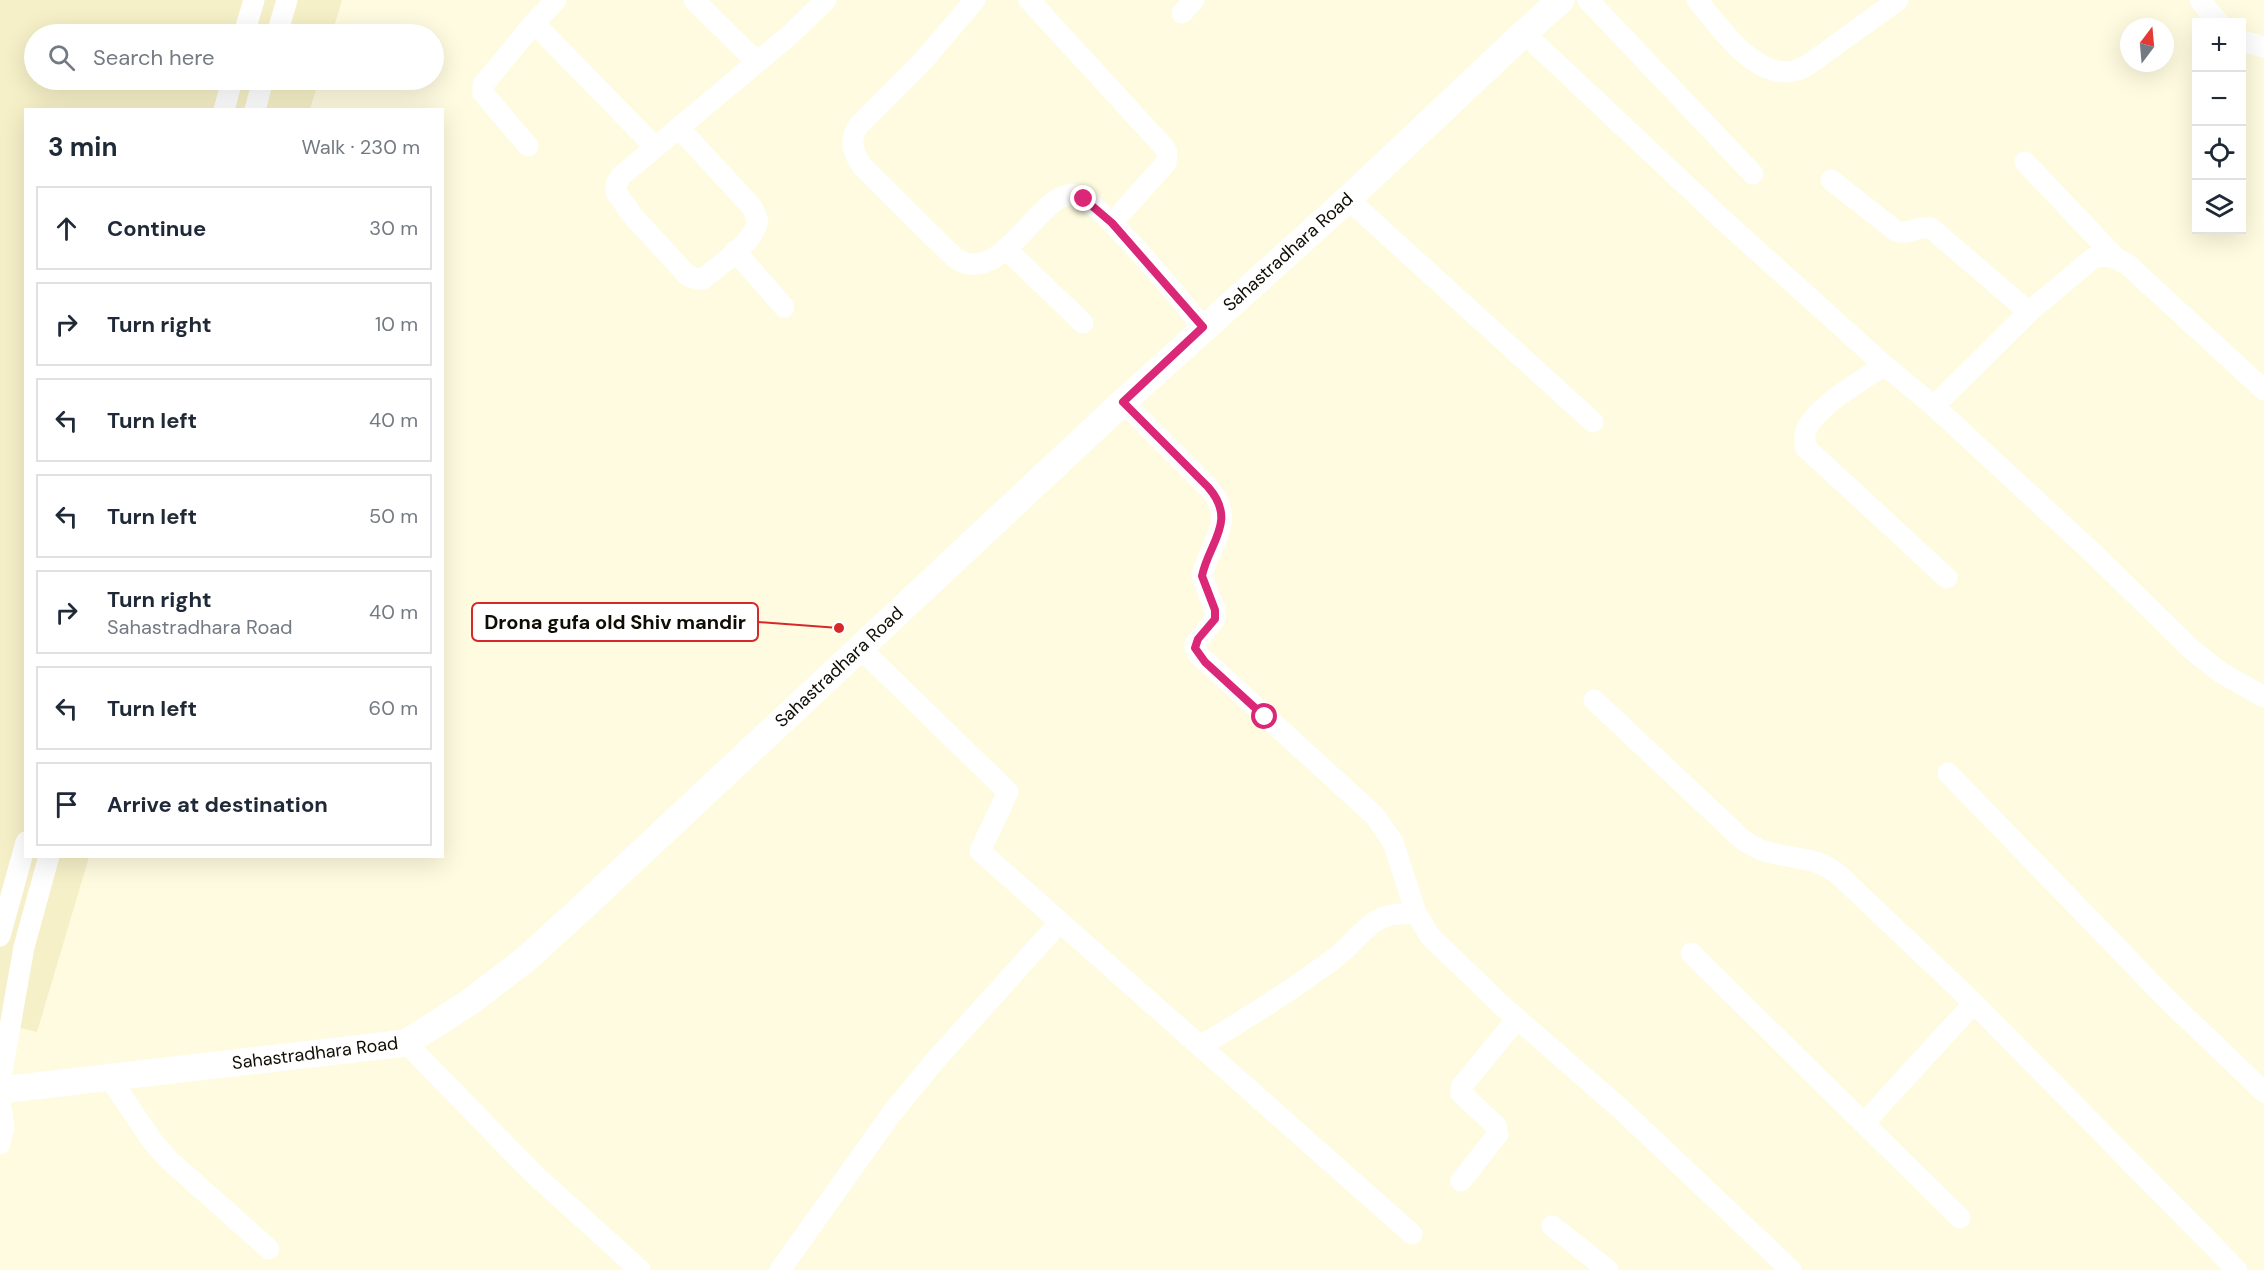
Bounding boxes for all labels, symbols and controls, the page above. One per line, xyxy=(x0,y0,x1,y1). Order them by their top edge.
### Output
north arrow xyxy=(2120,18,2174,72)
map controls xyxy=(2192,18,2246,234)
button: + xyxy=(2192,18,2246,72)
search box xyxy=(24,24,444,90)
icon: search xyxy=(45,41,78,74)
text: Search here xyxy=(93,43,214,72)
button: − xyxy=(2192,72,2246,126)
button: locate xyxy=(2192,126,2246,180)
text: 3 min xyxy=(48,130,117,164)
text: Walk · 230 m xyxy=(301,134,420,160)
button: layers xyxy=(2192,180,2246,234)
route end xyxy=(1070,185,1096,211)
street label: Sahastradhara Road xyxy=(1218,187,1358,317)
icon: ahead xyxy=(50,212,83,245)
text: Continue xyxy=(107,214,206,243)
text: 30 m xyxy=(369,215,418,241)
icon: right xyxy=(50,308,83,341)
text: Turn right xyxy=(107,310,212,339)
text: 10 m xyxy=(375,311,418,337)
icon: left xyxy=(50,404,83,437)
text: Turn left xyxy=(107,406,197,435)
text: 40 m xyxy=(369,407,418,433)
icon: left xyxy=(50,500,83,533)
text: Turn left xyxy=(107,502,197,531)
text: 50 m xyxy=(369,503,418,529)
text: Turn right xyxy=(107,585,212,614)
icon: right xyxy=(50,596,83,629)
text: 40 m xyxy=(369,599,418,625)
street label: Sahastradhara Road xyxy=(770,601,908,733)
callout: Drona gufa old Shiv mandir xyxy=(472,603,758,641)
text: Drona gufa old Shiv mandir xyxy=(484,609,746,635)
text: Sahastradhara Road xyxy=(107,614,293,640)
icon: left xyxy=(50,692,83,725)
text: Turn left xyxy=(107,694,197,723)
text: 60 m xyxy=(369,695,418,721)
route start xyxy=(1251,703,1277,729)
icon: arrive xyxy=(50,788,83,821)
text: Arrive at destination xyxy=(107,790,328,819)
street label: Sahastradhara Road xyxy=(231,1031,399,1075)

